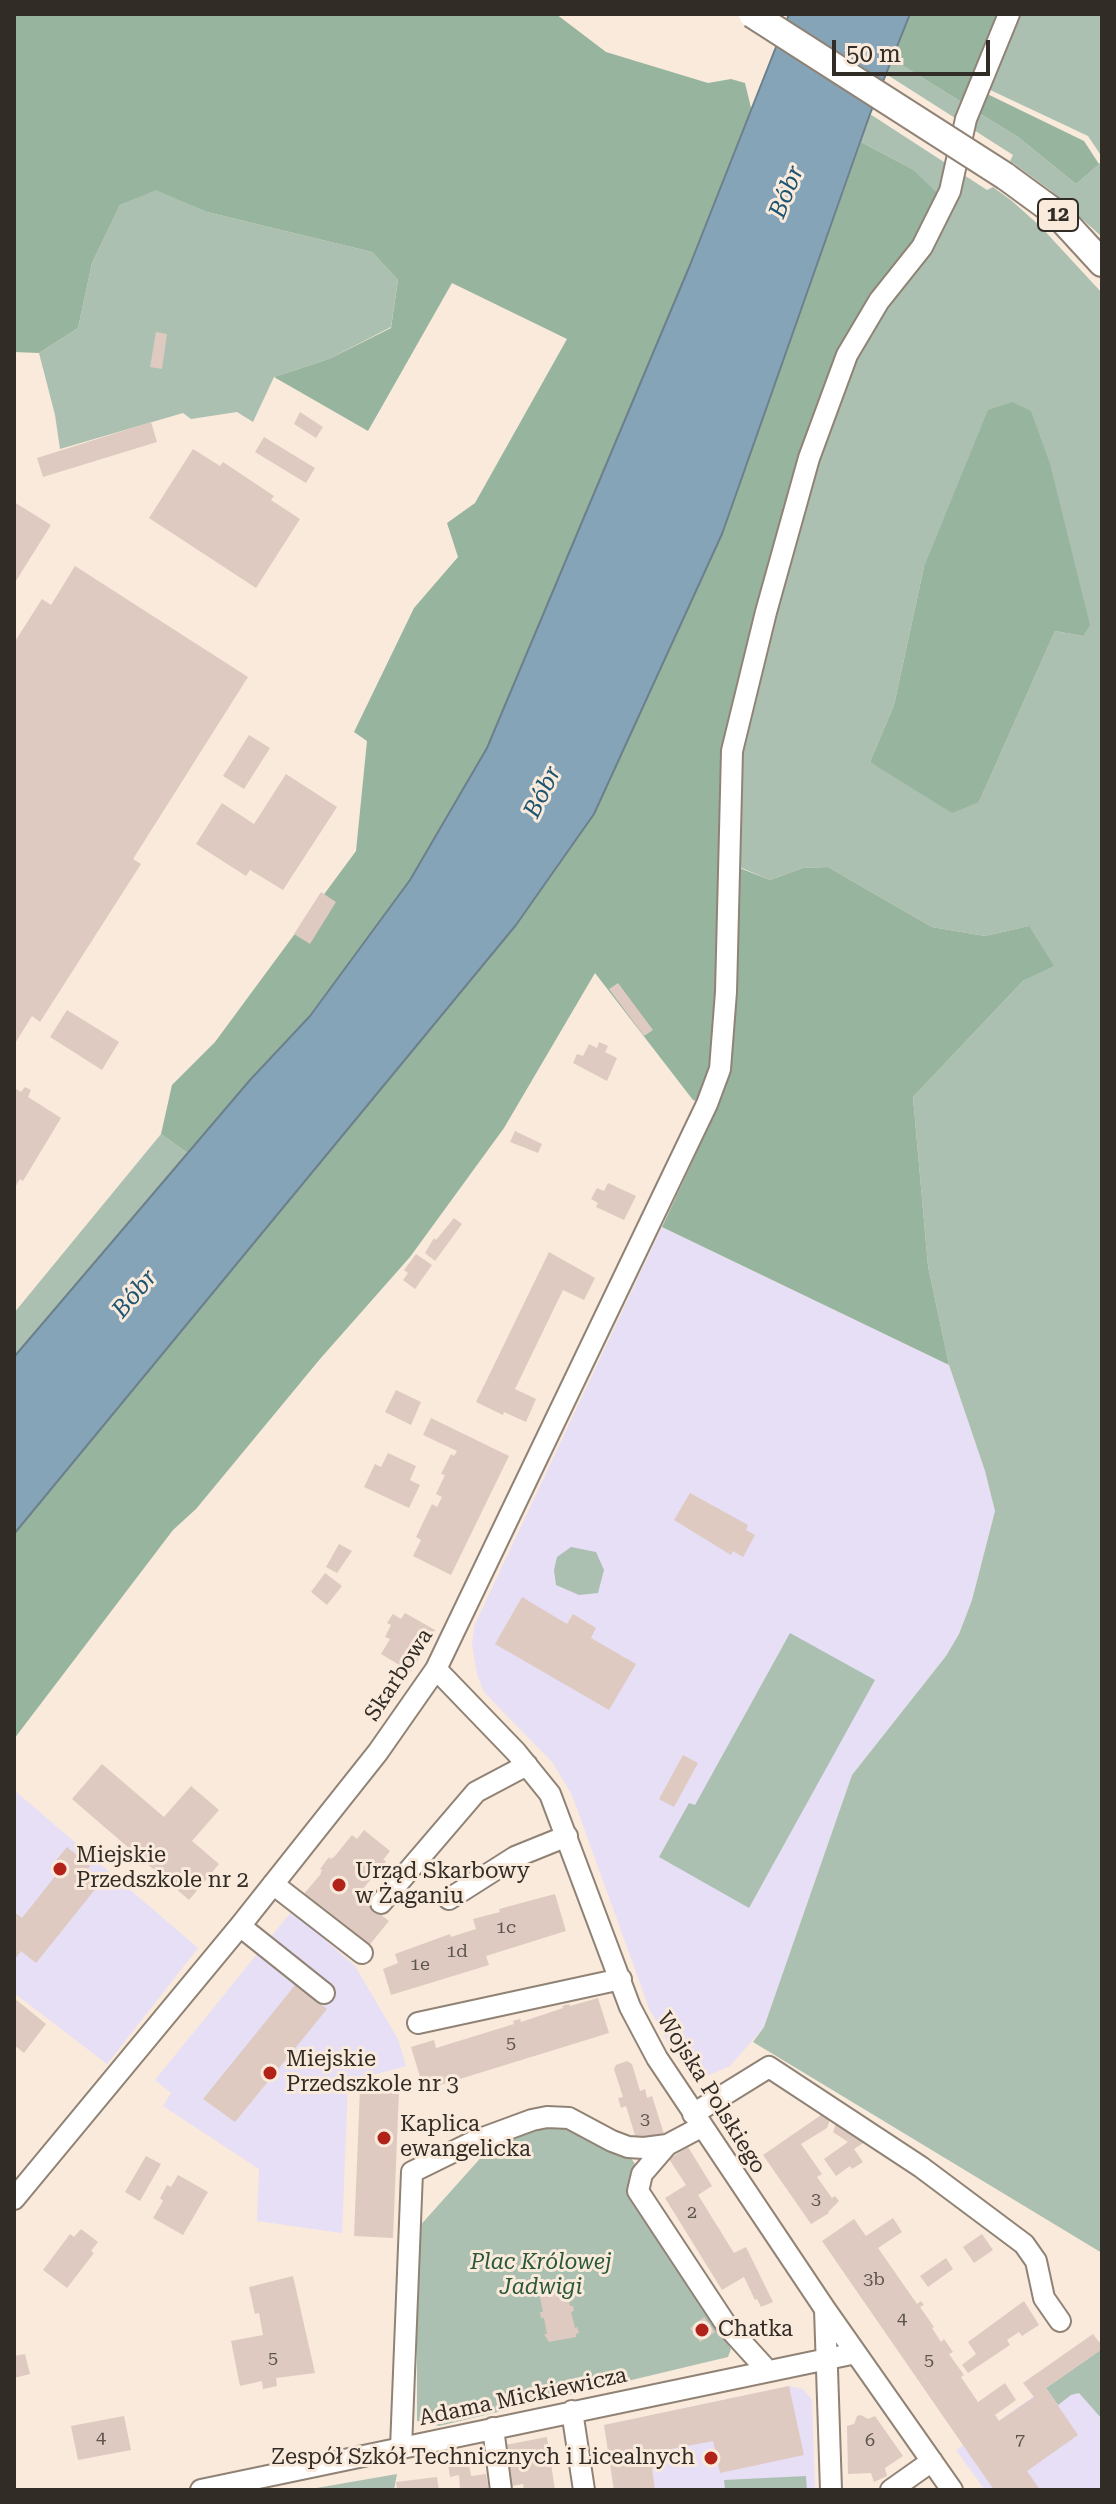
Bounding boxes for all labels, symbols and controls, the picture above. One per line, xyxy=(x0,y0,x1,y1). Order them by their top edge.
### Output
scale bar xyxy=(836,24,994,74)
text: 50 m xyxy=(846,40,901,68)
water label: Bóbr xyxy=(763,161,811,223)
road number: 12 xyxy=(1038,199,1078,231)
water label: Bóbr xyxy=(518,761,568,823)
water label: Bóbr xyxy=(106,1264,164,1324)
street label: Skarbowa xyxy=(359,1624,439,1726)
place label: Miejskie Przedszkole nr 2 xyxy=(76,1843,249,1894)
place label: Urząd Skarbowy w Żaganiu xyxy=(355,1859,530,1910)
marker: Miejskie Przedszkole nr 2 xyxy=(51,1860,69,1878)
marker: Urząd Skarbowy w Żaganiu xyxy=(330,1876,348,1894)
house number: 1c xyxy=(496,1917,516,1939)
house number: 1d xyxy=(446,1941,468,1963)
house number: 1e xyxy=(410,1954,430,1976)
street label: Wojska Polskiego xyxy=(651,2007,771,2179)
house number: 5 xyxy=(506,2033,516,2055)
place label: Miejskie Przedszkole nr 3 xyxy=(286,2047,459,2098)
marker: Miejskie Przedszkole nr 3 xyxy=(261,2064,279,2082)
house number: 3 xyxy=(640,2109,650,2131)
place label: Kaplica ewangelicka xyxy=(400,2112,531,2164)
marker: Kaplica ewangelicka xyxy=(375,2129,393,2147)
house number: 3 xyxy=(811,2189,821,2211)
house number: 2 xyxy=(687,2202,697,2224)
park label: Plac Królowej Jadwigi xyxy=(470,2250,612,2302)
house number: 3b xyxy=(863,2269,885,2291)
house number: 4 xyxy=(897,2308,907,2330)
place label: Chatka xyxy=(718,2317,793,2343)
marker: Chatka xyxy=(693,2321,711,2339)
house number: 5 xyxy=(268,2348,278,2370)
house number: 5 xyxy=(924,2350,934,2372)
street label: Adama Mickiewicza xyxy=(417,2362,629,2432)
house number: 4 xyxy=(96,2427,106,2449)
house number: 6 xyxy=(865,2430,875,2452)
house number: 7 xyxy=(1015,2430,1025,2452)
place label: Zespół Szkół Technicznych i Licealnych xyxy=(271,2445,695,2471)
marker: Zespół Szkół Technicznych i Licealnych xyxy=(702,2449,720,2467)

